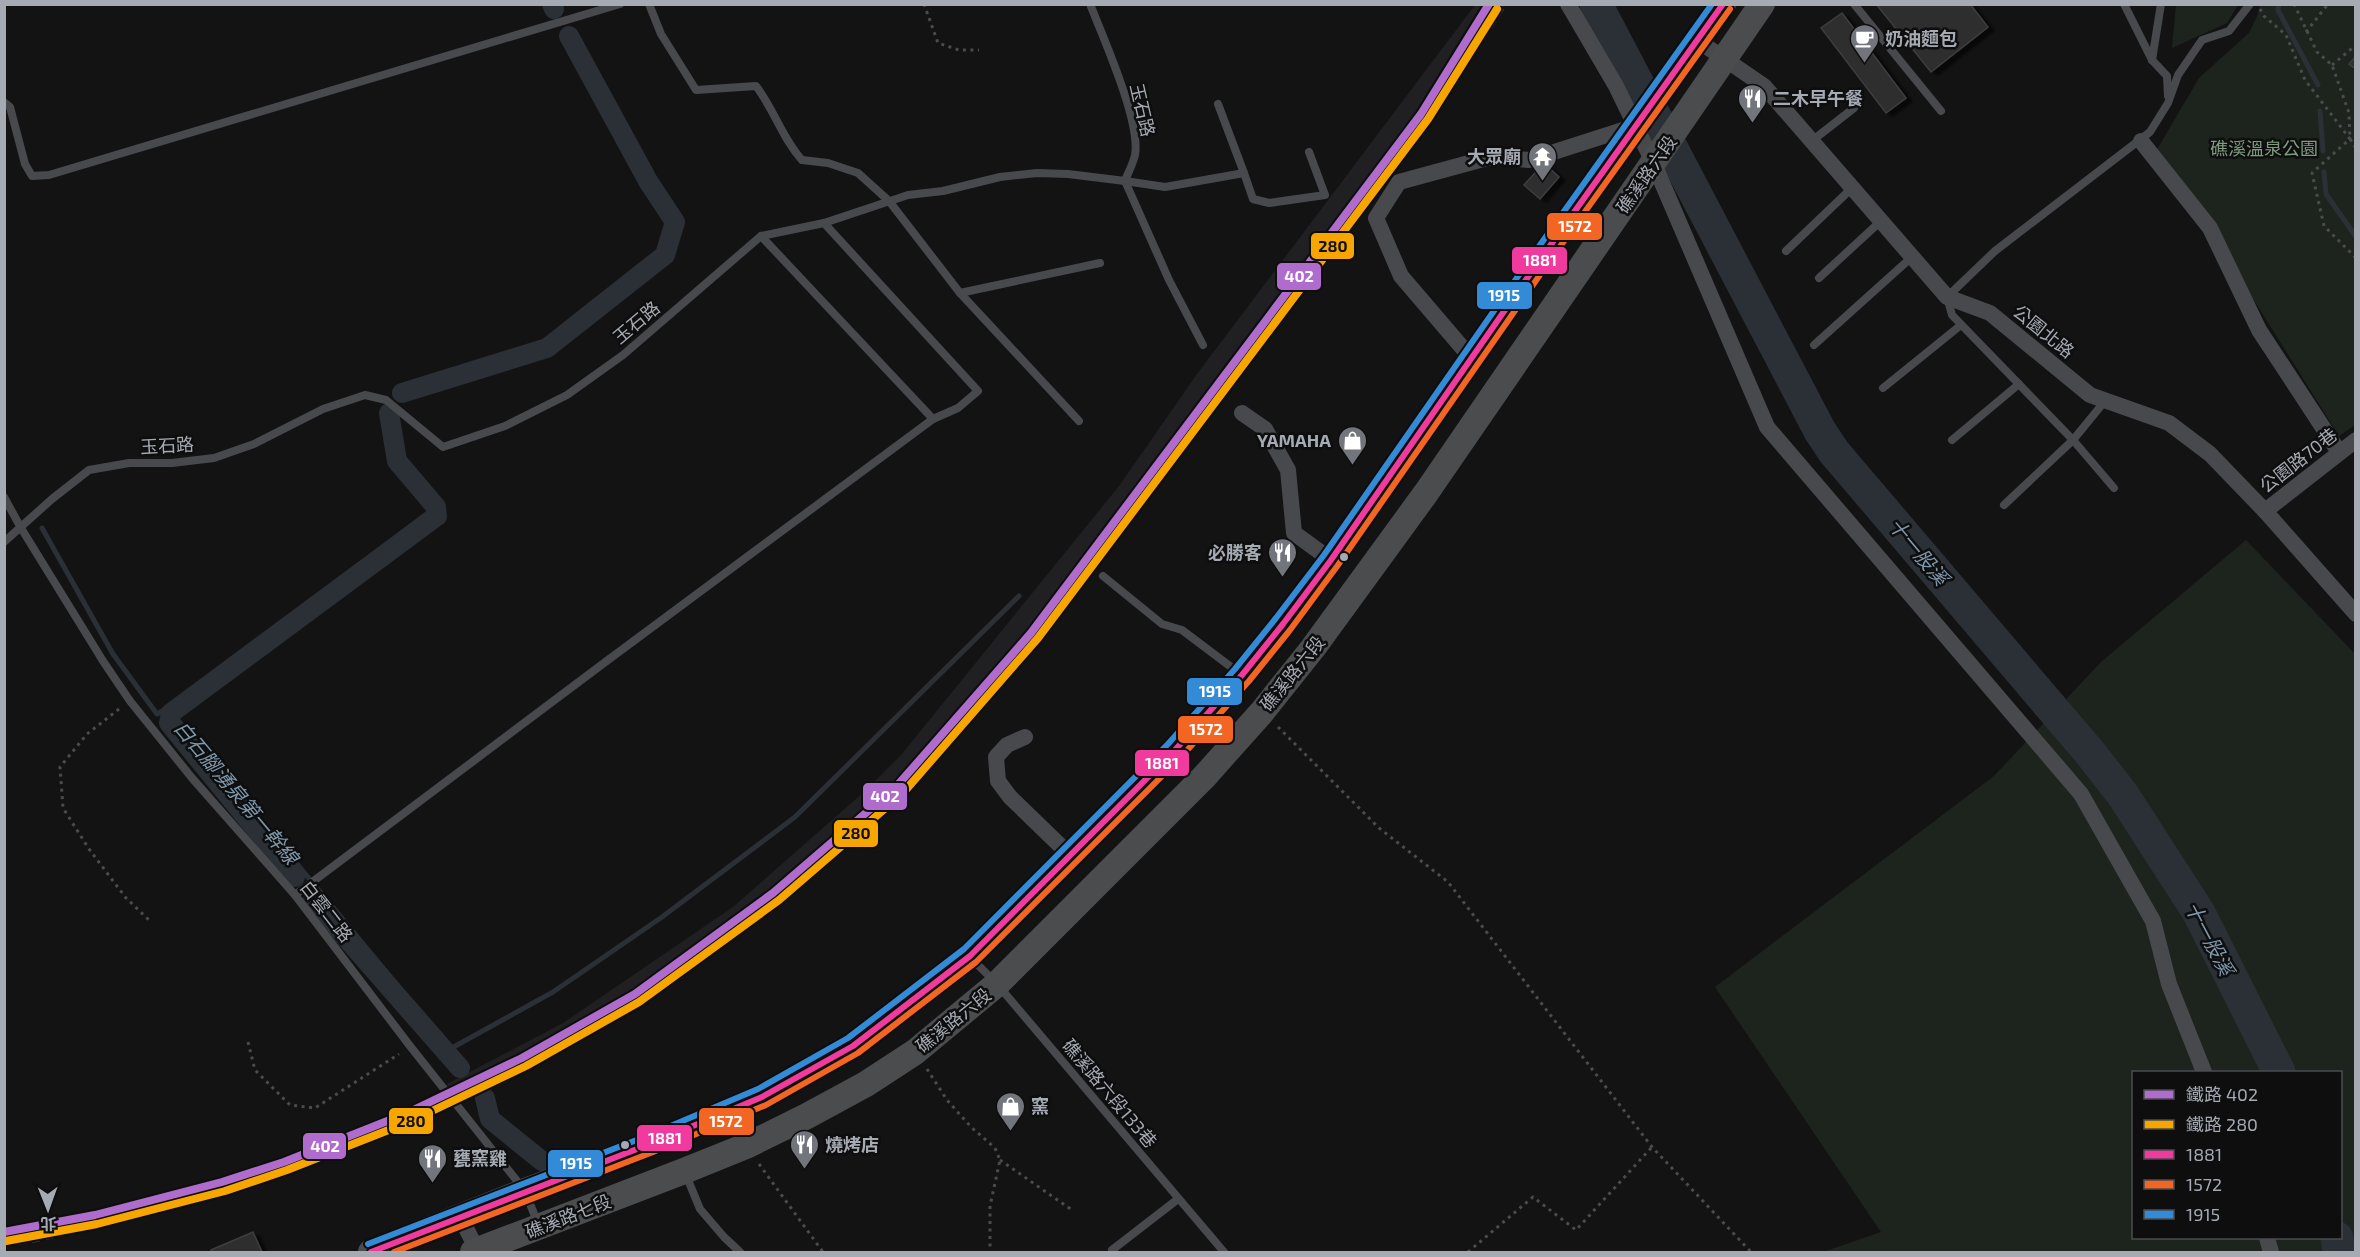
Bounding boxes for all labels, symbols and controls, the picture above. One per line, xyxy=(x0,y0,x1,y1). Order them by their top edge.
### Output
cafe icon: 奶油麵包 xyxy=(1848,22,1880,64)
place label: 奶油麵包 xyxy=(1885,27,1957,49)
street label: 玉石路 xyxy=(1126,81,1160,139)
restaurant icon: 二木早午餐 xyxy=(1736,82,1768,124)
place label: 二木早午餐 xyxy=(1773,87,1863,109)
street label: 礁溪路六段 xyxy=(1611,131,1681,217)
park label: 礁溪溫泉公園 xyxy=(2210,137,2318,159)
temple icon: 大眾廟 xyxy=(1526,140,1558,182)
place label: 大眾廟 xyxy=(1467,145,1521,167)
line badge: 1572 xyxy=(1546,212,1603,241)
text: 1572 xyxy=(1558,216,1592,235)
line badge: 280 xyxy=(1310,232,1355,260)
text: 280 xyxy=(1318,236,1348,255)
line badge: 1881 xyxy=(1511,246,1568,275)
text: 1881 xyxy=(1523,250,1557,269)
line badge: 402 xyxy=(1276,262,1322,291)
text: 402 xyxy=(1284,266,1314,285)
line badge: 1915 xyxy=(1476,281,1533,310)
text: 1915 xyxy=(1488,285,1520,304)
street label: 玉石路 xyxy=(608,296,664,348)
street label: 公園北路 xyxy=(2009,300,2079,362)
street label: 公園路70巷 xyxy=(2255,423,2341,497)
shop icon: YAMAHA xyxy=(1336,424,1368,466)
place label: YAMAHA xyxy=(1257,429,1331,451)
street label: 玉石路 xyxy=(139,433,195,457)
water label: 十一股溪 xyxy=(1884,513,1956,592)
restaurant icon: 必勝客 xyxy=(1267,536,1299,578)
place label: 必勝客 xyxy=(1208,541,1262,563)
unlabelled marker xyxy=(1338,551,1350,563)
street label: 礁溪路六段 xyxy=(1255,631,1329,715)
line badge: 1915 xyxy=(1186,677,1243,706)
text: 1915 xyxy=(1199,681,1231,700)
water label: 白石腳湧泉第一幹線 xyxy=(170,715,305,870)
line badge: 1572 xyxy=(1177,715,1234,744)
text: 1572 xyxy=(1189,719,1223,738)
line badge: 1881 xyxy=(1134,749,1190,777)
text: 1881 xyxy=(1145,753,1179,772)
line badge: 402 xyxy=(862,782,908,811)
text: 402 xyxy=(870,786,900,805)
line badge: 280 xyxy=(833,819,879,848)
text: 280 xyxy=(841,823,871,842)
street label: 白雲二路 xyxy=(296,876,358,946)
water label: 十一股溪 xyxy=(2181,897,2241,982)
street label: 礁溪路六段 xyxy=(911,983,995,1057)
street label: 礁溪路六段133巷 xyxy=(1058,1034,1162,1152)
legend xyxy=(2132,1071,2342,1239)
text: 鐵路 402 xyxy=(2186,1083,2258,1105)
shop icon: 窯 xyxy=(994,1090,1026,1132)
place label: 窯 xyxy=(1031,1095,1049,1117)
line badge: 280 xyxy=(388,1107,434,1135)
line badge: 1572 xyxy=(698,1107,755,1136)
text: 280 xyxy=(396,1111,426,1130)
text: 1572 xyxy=(709,1111,743,1130)
text: 鐵路 280 xyxy=(2186,1113,2258,1135)
line badge: 1881 xyxy=(636,1124,693,1152)
text: 1881 xyxy=(648,1128,682,1147)
restaurant icon: 燒烤店 xyxy=(788,1128,820,1170)
line badge: 402 xyxy=(302,1132,347,1160)
place label: 燒烤店 xyxy=(825,1133,879,1155)
text: 402 xyxy=(310,1136,340,1155)
unlabelled marker xyxy=(619,1139,631,1151)
restaurant icon: 甕窯雞 xyxy=(416,1142,448,1184)
text: 1881 xyxy=(2186,1143,2222,1165)
place label: 甕窯雞 xyxy=(453,1147,507,1169)
line badge: 1915 xyxy=(547,1149,604,1178)
text: 1915 xyxy=(560,1153,592,1172)
text: 1572 xyxy=(2186,1173,2222,1195)
north arrow xyxy=(18,1179,78,1239)
street label: 礁溪路七段 xyxy=(522,1190,614,1242)
text: 1915 xyxy=(2186,1203,2220,1225)
text: 北 xyxy=(40,1215,56,1234)

